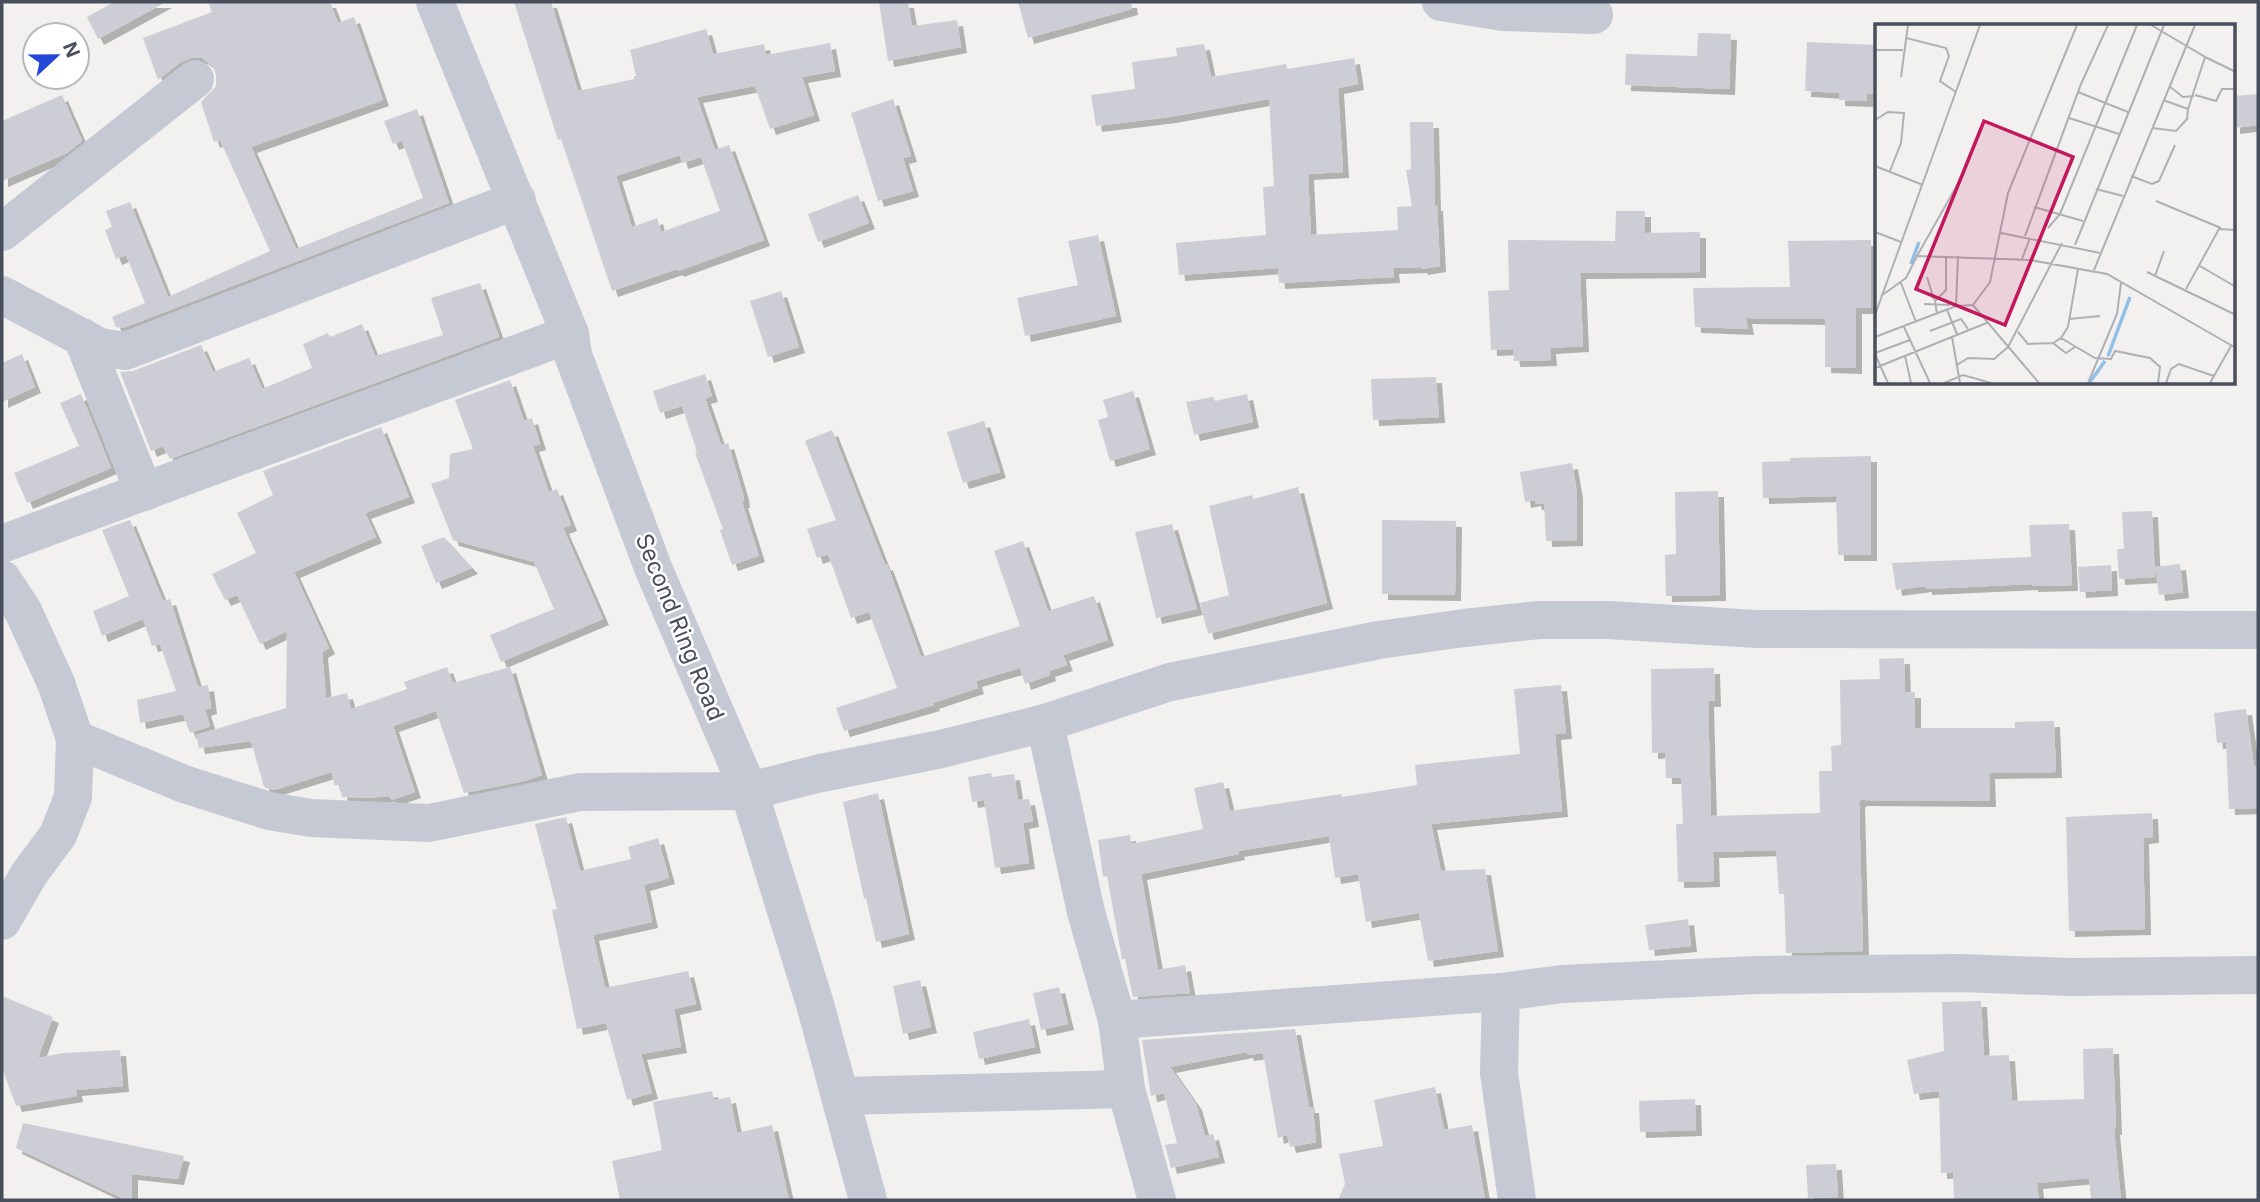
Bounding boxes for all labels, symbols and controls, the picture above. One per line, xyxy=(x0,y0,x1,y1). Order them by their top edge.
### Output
north arrow xyxy=(21,21,91,91)
inset map xyxy=(1875,24,2236,385)
text: N xyxy=(58,39,85,61)
street label: Second Ring Road xyxy=(630,529,730,725)

